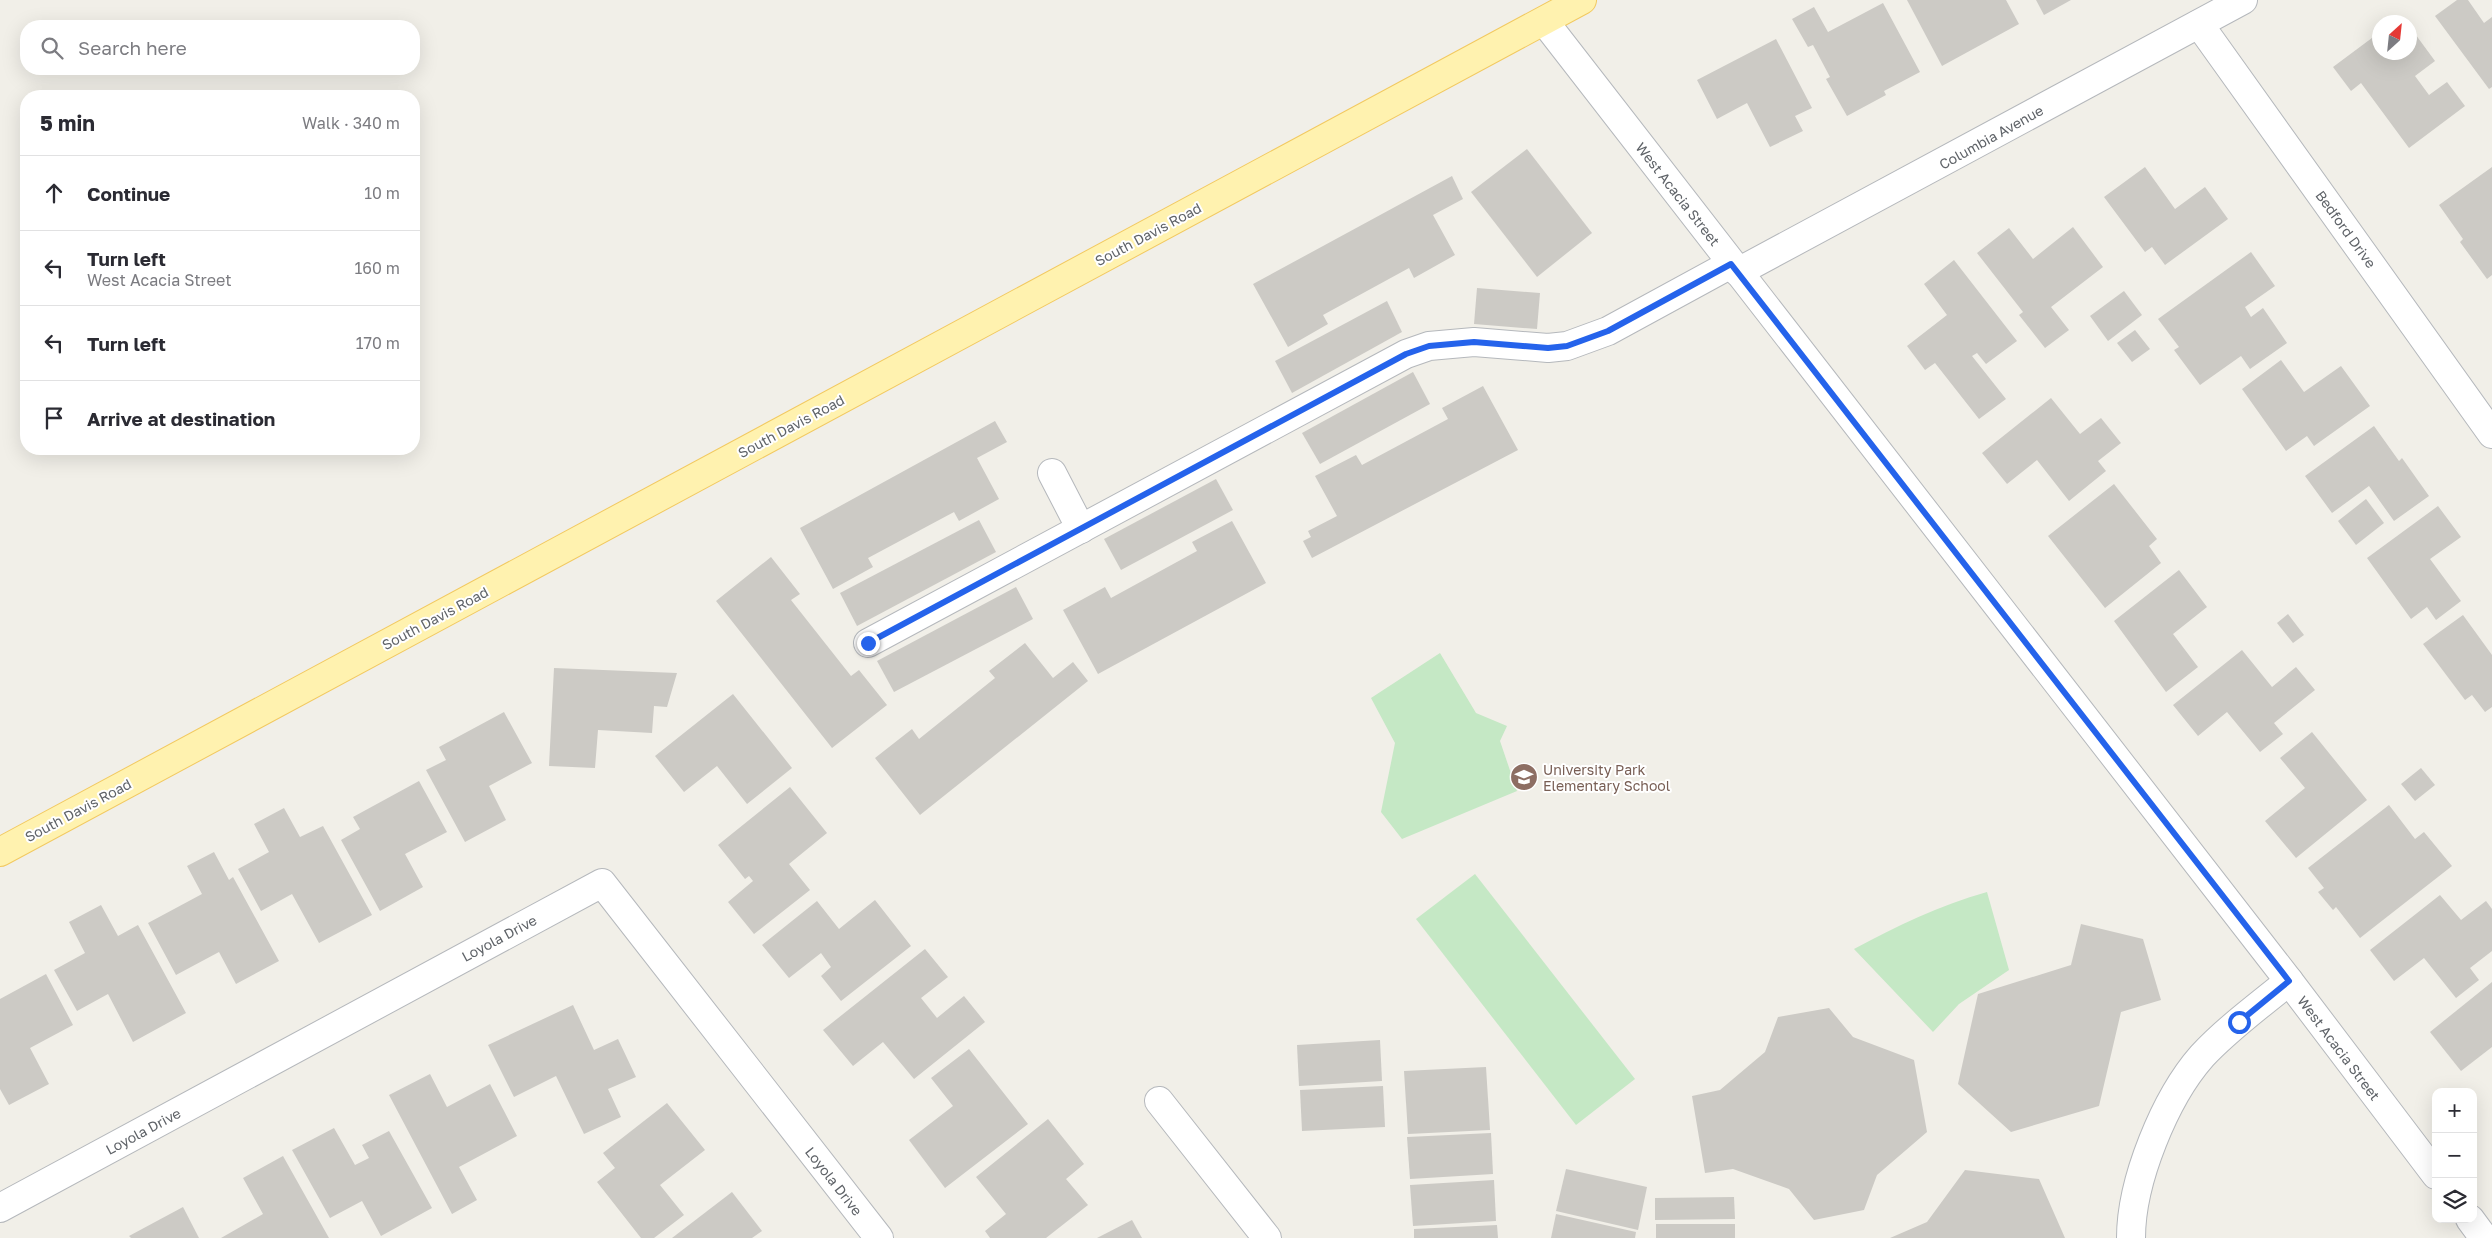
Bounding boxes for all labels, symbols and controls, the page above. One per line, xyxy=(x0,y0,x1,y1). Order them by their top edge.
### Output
north arrow xyxy=(2372,15,2417,60)
search box xyxy=(20,20,420,75)
icon: search xyxy=(38,34,66,62)
text: Search here xyxy=(78,36,187,59)
street label: Columbia Avenue xyxy=(1936,101,2046,173)
text: 5 min xyxy=(40,110,95,136)
text: Walk · 340 m xyxy=(302,113,400,133)
street label: West Acacia Street xyxy=(1632,139,1724,249)
icon: ahead xyxy=(40,179,68,207)
text: Continue xyxy=(87,182,170,205)
text: 10 m xyxy=(364,183,400,203)
street label: Bedford Drive xyxy=(2312,187,2380,271)
street label: South Davis Road xyxy=(1092,199,1204,269)
text: Turn left xyxy=(87,247,166,270)
icon: left xyxy=(40,254,68,282)
text: 160 m xyxy=(354,258,400,278)
text: West Acacia Street xyxy=(87,270,232,290)
icon: left xyxy=(40,329,68,357)
text: Turn left xyxy=(87,332,166,355)
text: 170 m xyxy=(356,333,400,353)
street label: South Davis Road xyxy=(735,391,847,461)
icon: arrive xyxy=(40,404,68,432)
text: Arrive at destination xyxy=(87,407,275,430)
street label: South Davis Road xyxy=(379,583,491,653)
route end xyxy=(857,632,880,655)
place label: University Park Elementary School xyxy=(1543,761,1670,794)
school or university icon: University Park Elementary School xyxy=(1509,762,1539,792)
street label: South Davis Road xyxy=(22,775,134,845)
street label: Loyola Drive xyxy=(459,911,539,965)
street label: West Acacia Street xyxy=(2294,992,2384,1104)
route start xyxy=(2228,1011,2251,1034)
map controls xyxy=(2432,1088,2477,1223)
button: + xyxy=(2432,1088,2477,1133)
street label: Loyola Drive xyxy=(103,1104,183,1158)
button: − xyxy=(2432,1133,2477,1178)
street label: Loyola Drive xyxy=(802,1143,866,1219)
button: layers xyxy=(2432,1178,2477,1223)

